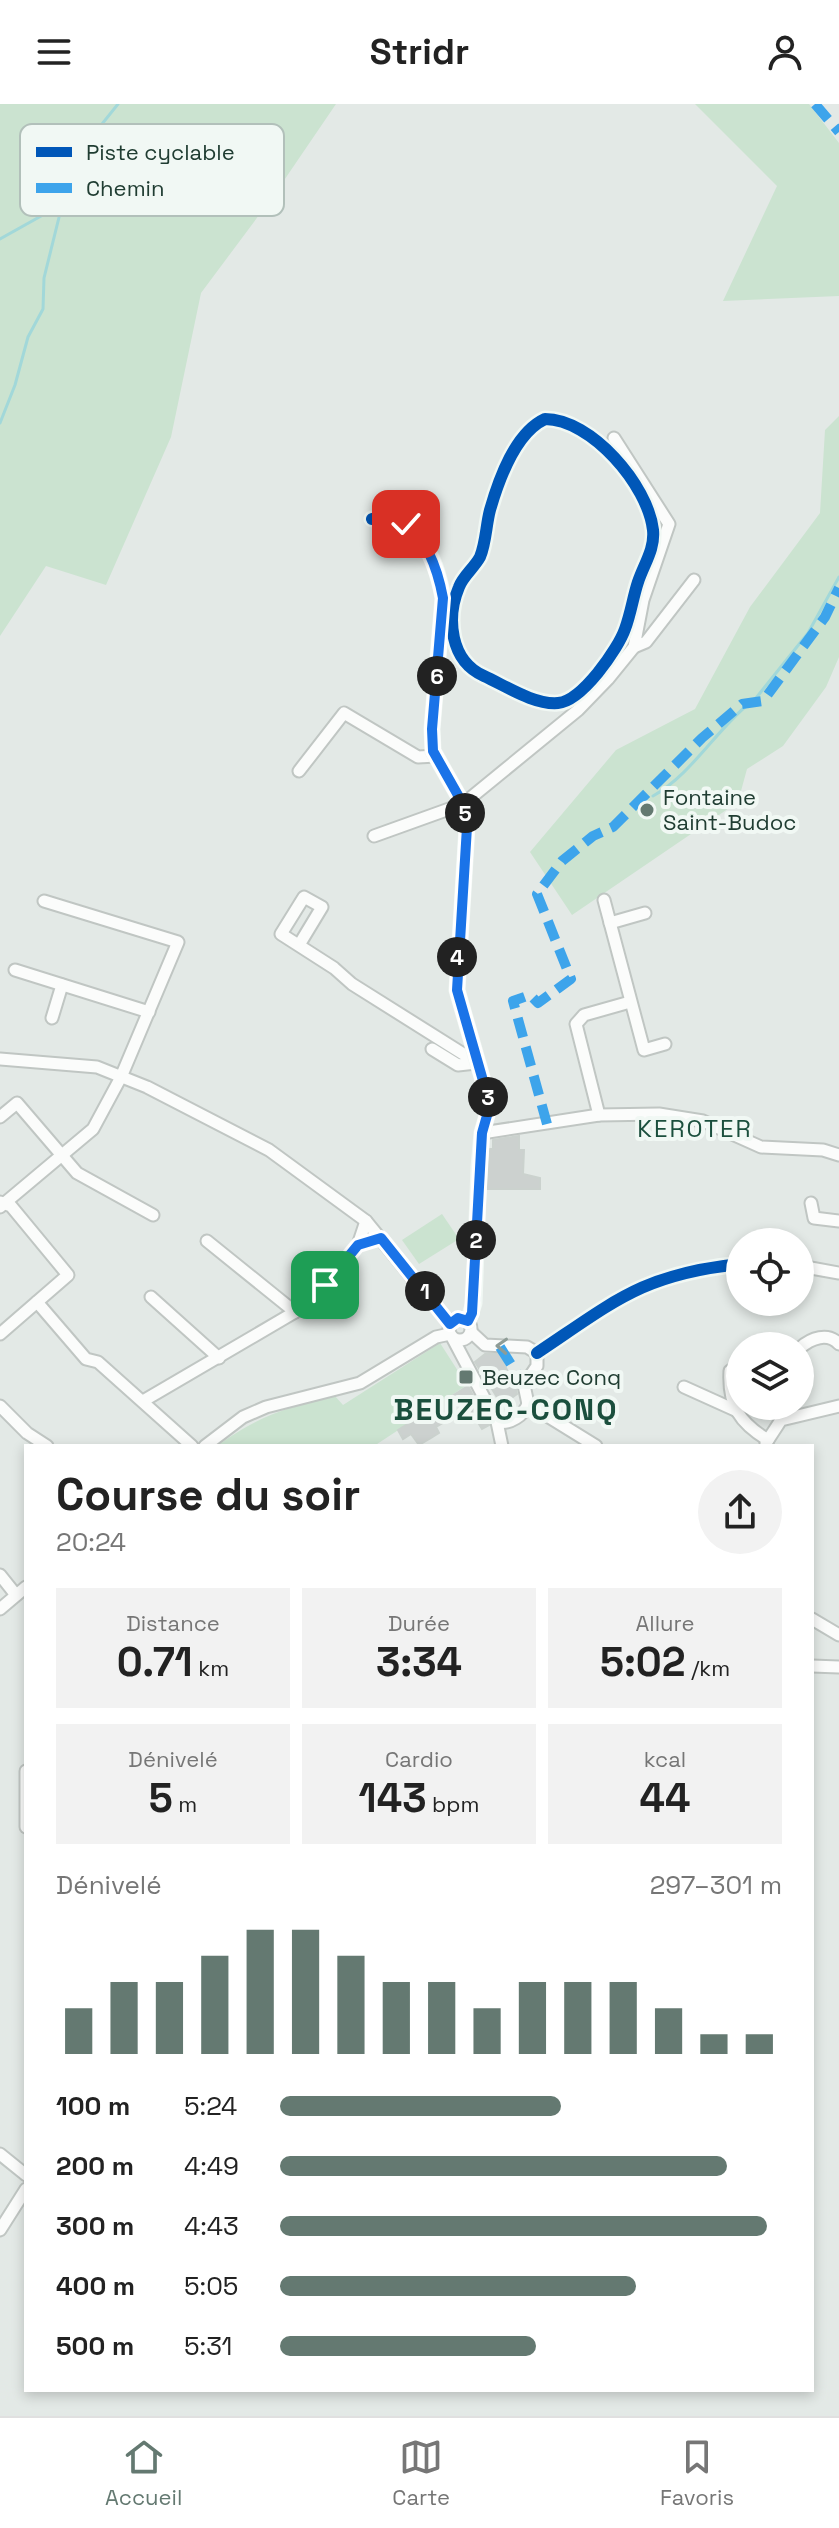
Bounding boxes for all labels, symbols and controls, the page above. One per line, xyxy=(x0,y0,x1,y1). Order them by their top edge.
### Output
text: Stridr xyxy=(370,29,469,75)
icon: menu xyxy=(32,30,76,74)
icon: person xyxy=(763,30,807,74)
legend xyxy=(20,124,284,216)
text: Piste cyclable xyxy=(86,138,235,166)
text: Chemin xyxy=(86,174,164,202)
pin xyxy=(372,490,440,558)
icon: check xyxy=(384,502,428,546)
pin: 6 xyxy=(417,656,457,696)
text: 6 xyxy=(430,662,444,690)
place label: Fontaine Saint-Budoc xyxy=(663,783,796,836)
pin: 5 xyxy=(445,793,485,833)
text: 5 xyxy=(458,799,472,827)
marker: Fontaine Saint-Budoc xyxy=(638,801,656,819)
pin: 4 xyxy=(437,937,477,977)
text: 4 xyxy=(450,943,464,971)
pin: 3 xyxy=(468,1077,508,1117)
text: 3 xyxy=(481,1083,495,1111)
district label: KEROTER xyxy=(637,1113,753,1144)
pin: 2 xyxy=(456,1220,496,1260)
text: 2 xyxy=(469,1226,483,1254)
map controls xyxy=(726,1228,814,1420)
button: locate xyxy=(726,1228,814,1316)
pin xyxy=(291,1251,359,1319)
icon: arrive xyxy=(303,1263,347,1307)
pin: 1 xyxy=(405,1271,445,1311)
text: 1 xyxy=(420,1277,430,1305)
button: layers xyxy=(726,1332,814,1420)
one-way arrow xyxy=(495,1338,508,1355)
place label: Beuzec Conq xyxy=(482,1363,621,1391)
marker: Beuzec Conq xyxy=(457,1368,475,1386)
district label: BEUZEC-CONQ xyxy=(394,1390,618,1429)
text: Course du soir xyxy=(56,1467,360,1523)
button: share xyxy=(698,1470,782,1554)
text: 20:24 xyxy=(56,1525,126,1559)
text: Distance xyxy=(126,1609,220,1637)
text: Durée xyxy=(388,1609,450,1637)
text: Allure xyxy=(635,1609,695,1637)
text: 0.71 xyxy=(117,1637,193,1688)
text: 3:34 xyxy=(376,1637,462,1688)
text: 5:02 xyxy=(600,1637,686,1688)
text: km xyxy=(193,1654,229,1682)
text: /km xyxy=(686,1654,730,1682)
text: Dénivelé xyxy=(128,1745,218,1773)
text: Cardio xyxy=(385,1745,453,1773)
text: kcal xyxy=(644,1745,686,1773)
text: 5 xyxy=(149,1773,173,1824)
text: 143 xyxy=(359,1773,426,1824)
text: 44 xyxy=(640,1773,690,1824)
text: m xyxy=(173,1790,197,1818)
text: bpm xyxy=(426,1790,479,1818)
text: Dénivelé xyxy=(56,1868,162,1902)
text: 297–301 m xyxy=(650,1868,782,1902)
text: 100 m xyxy=(56,2089,130,2123)
text: 5:24 xyxy=(184,2089,237,2123)
text: 200 m xyxy=(56,2149,134,2183)
text: 4:49 xyxy=(184,2149,239,2183)
text: 300 m xyxy=(56,2209,134,2243)
text: 4:43 xyxy=(184,2209,239,2243)
text: 400 m xyxy=(56,2269,135,2303)
text: 5:05 xyxy=(184,2269,238,2303)
text: 500 m xyxy=(56,2329,134,2363)
text: 5:31 xyxy=(184,2329,232,2363)
tab: Accueil xyxy=(105,2435,182,2511)
tab: Carte xyxy=(392,2435,450,2511)
tab: Favoris xyxy=(660,2435,734,2511)

